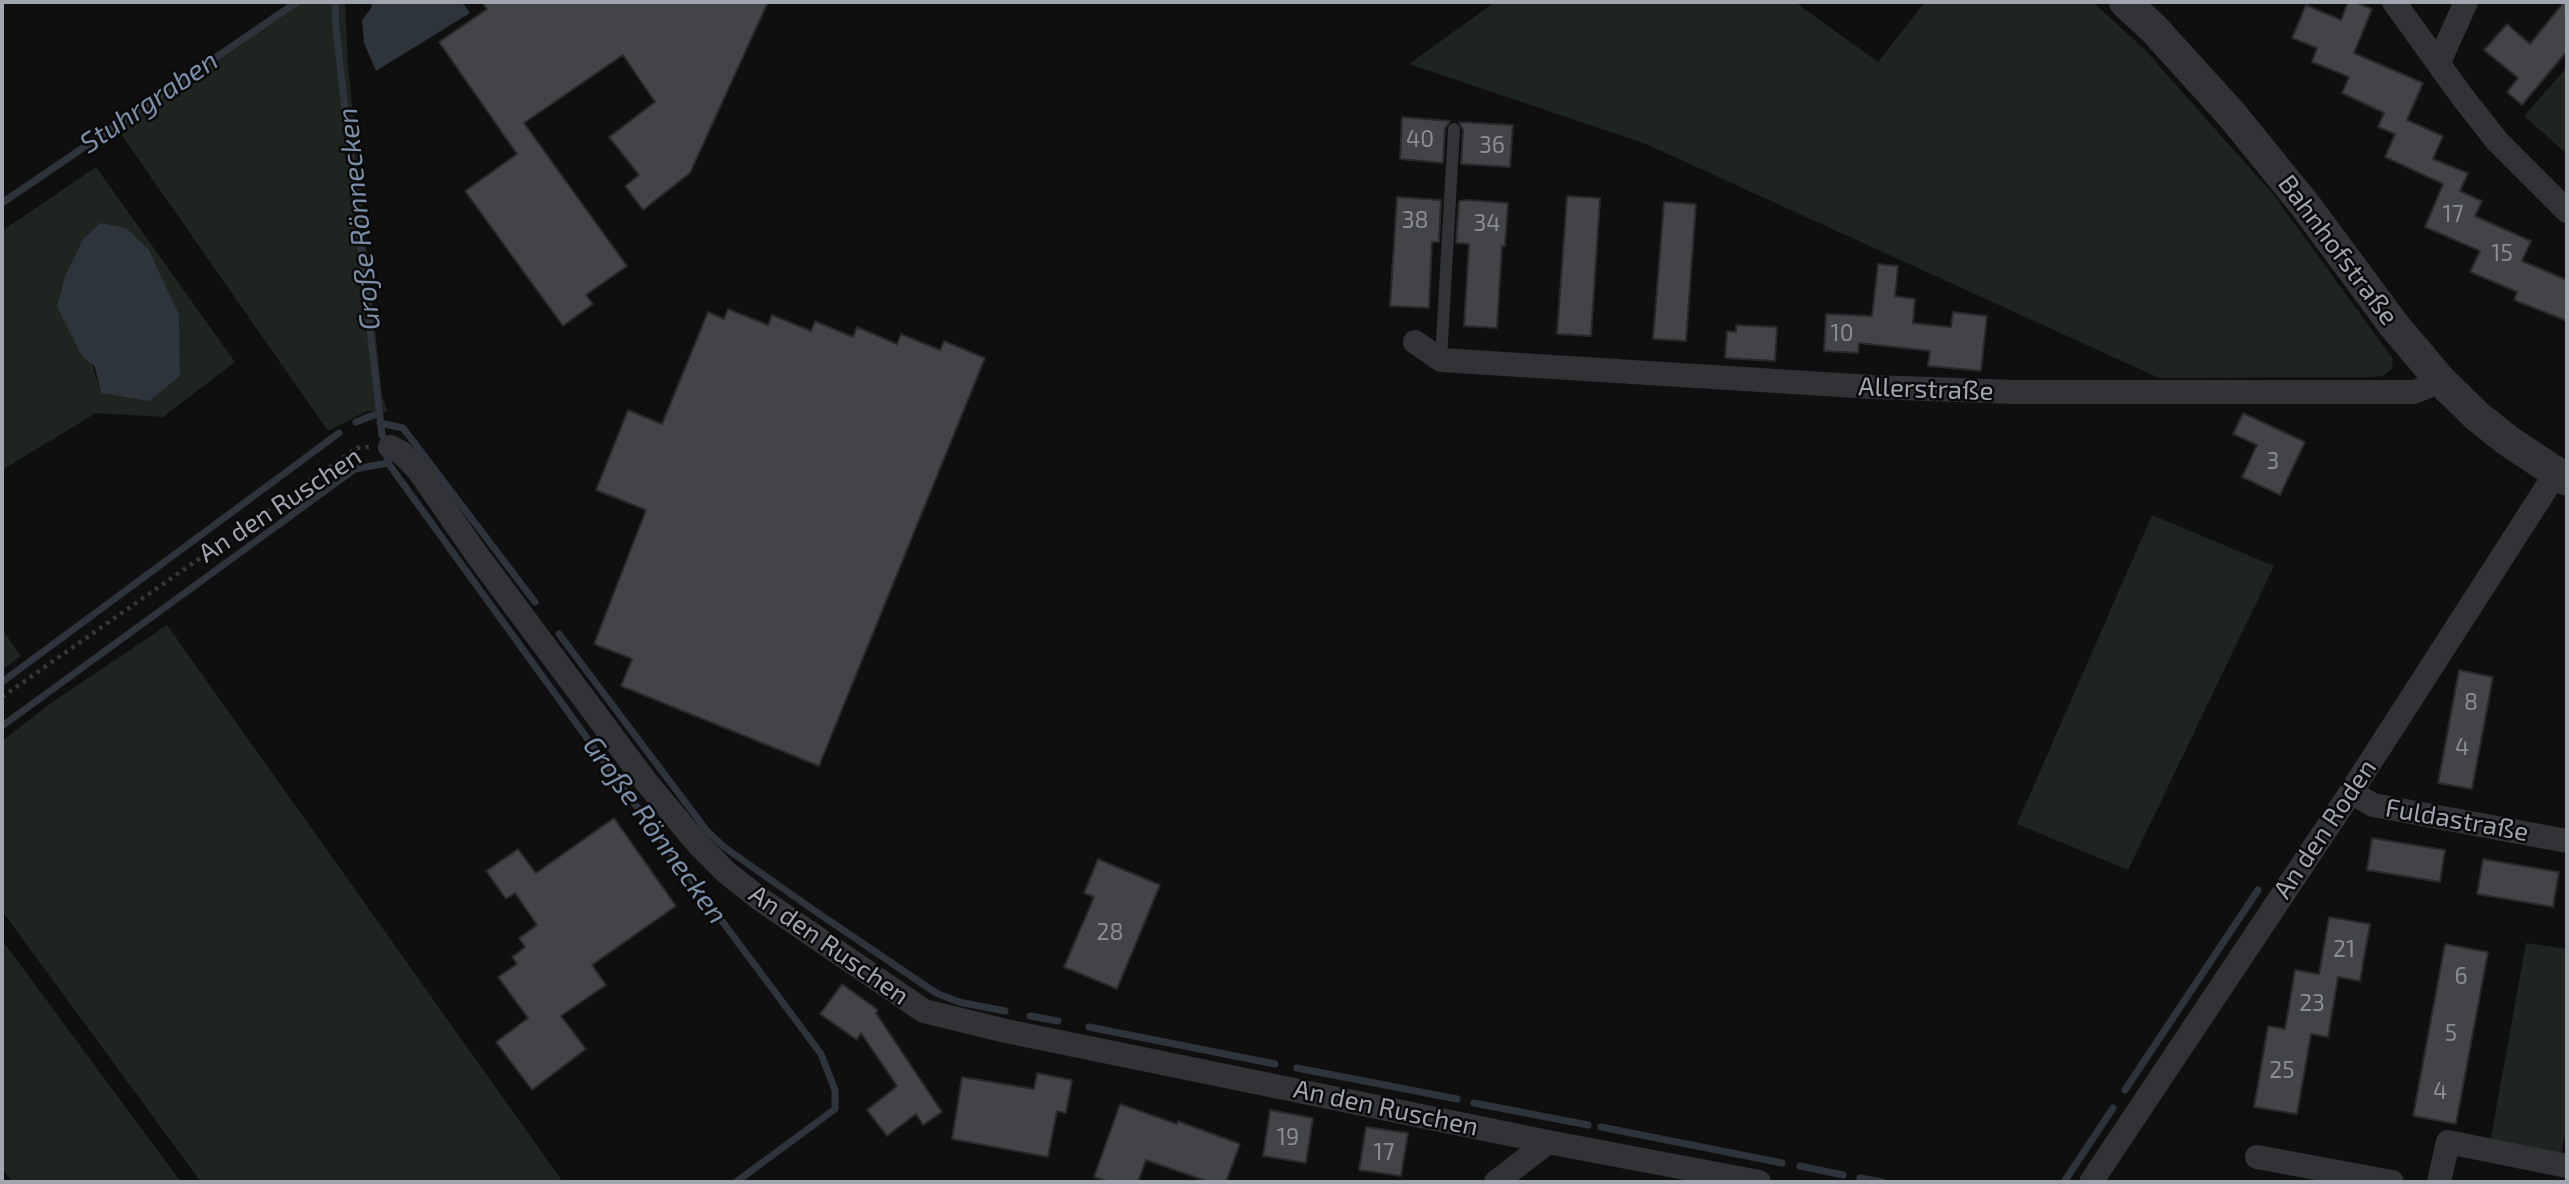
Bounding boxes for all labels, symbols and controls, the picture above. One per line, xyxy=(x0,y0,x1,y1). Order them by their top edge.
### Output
water label: Stuhrgraben xyxy=(74,44,224,160)
water label: Große Rönnecken xyxy=(331,106,387,332)
house number: 40 xyxy=(1406,125,1434,153)
house number: 36 xyxy=(1479,131,1505,159)
street label: Bahnhofstraße xyxy=(2271,169,2405,331)
house number: 17 xyxy=(2443,200,2463,228)
house number: 38 xyxy=(1402,206,1428,234)
house number: 34 xyxy=(1474,209,1500,237)
house number: 15 xyxy=(2491,239,2513,267)
house number: 10 xyxy=(1830,319,1854,347)
street label: Allerstraße xyxy=(1858,371,1994,407)
street label: An den Ruschen xyxy=(193,441,367,569)
house number: 3 xyxy=(2267,447,2279,475)
house number: 8 xyxy=(2464,688,2478,716)
water label: Große Rönnecken xyxy=(576,730,734,930)
house number: 4 xyxy=(2455,733,2469,761)
street label: An den Roden xyxy=(2267,753,2383,905)
street label: Fuldastraße xyxy=(2383,792,2531,848)
street label: An den Ruschen xyxy=(743,878,915,1012)
house number: 28 xyxy=(1097,918,1123,946)
house number: 21 xyxy=(2333,935,2355,963)
house number: 6 xyxy=(2454,962,2468,990)
house number: 23 xyxy=(2299,989,2325,1017)
house number: 5 xyxy=(2445,1019,2457,1047)
house number: 25 xyxy=(2269,1056,2295,1084)
street label: An den Ruschen xyxy=(1291,1073,1481,1143)
house number: 4 xyxy=(2433,1077,2447,1105)
house number: 19 xyxy=(1277,1123,1299,1151)
house number: 17 xyxy=(1374,1138,1394,1166)

